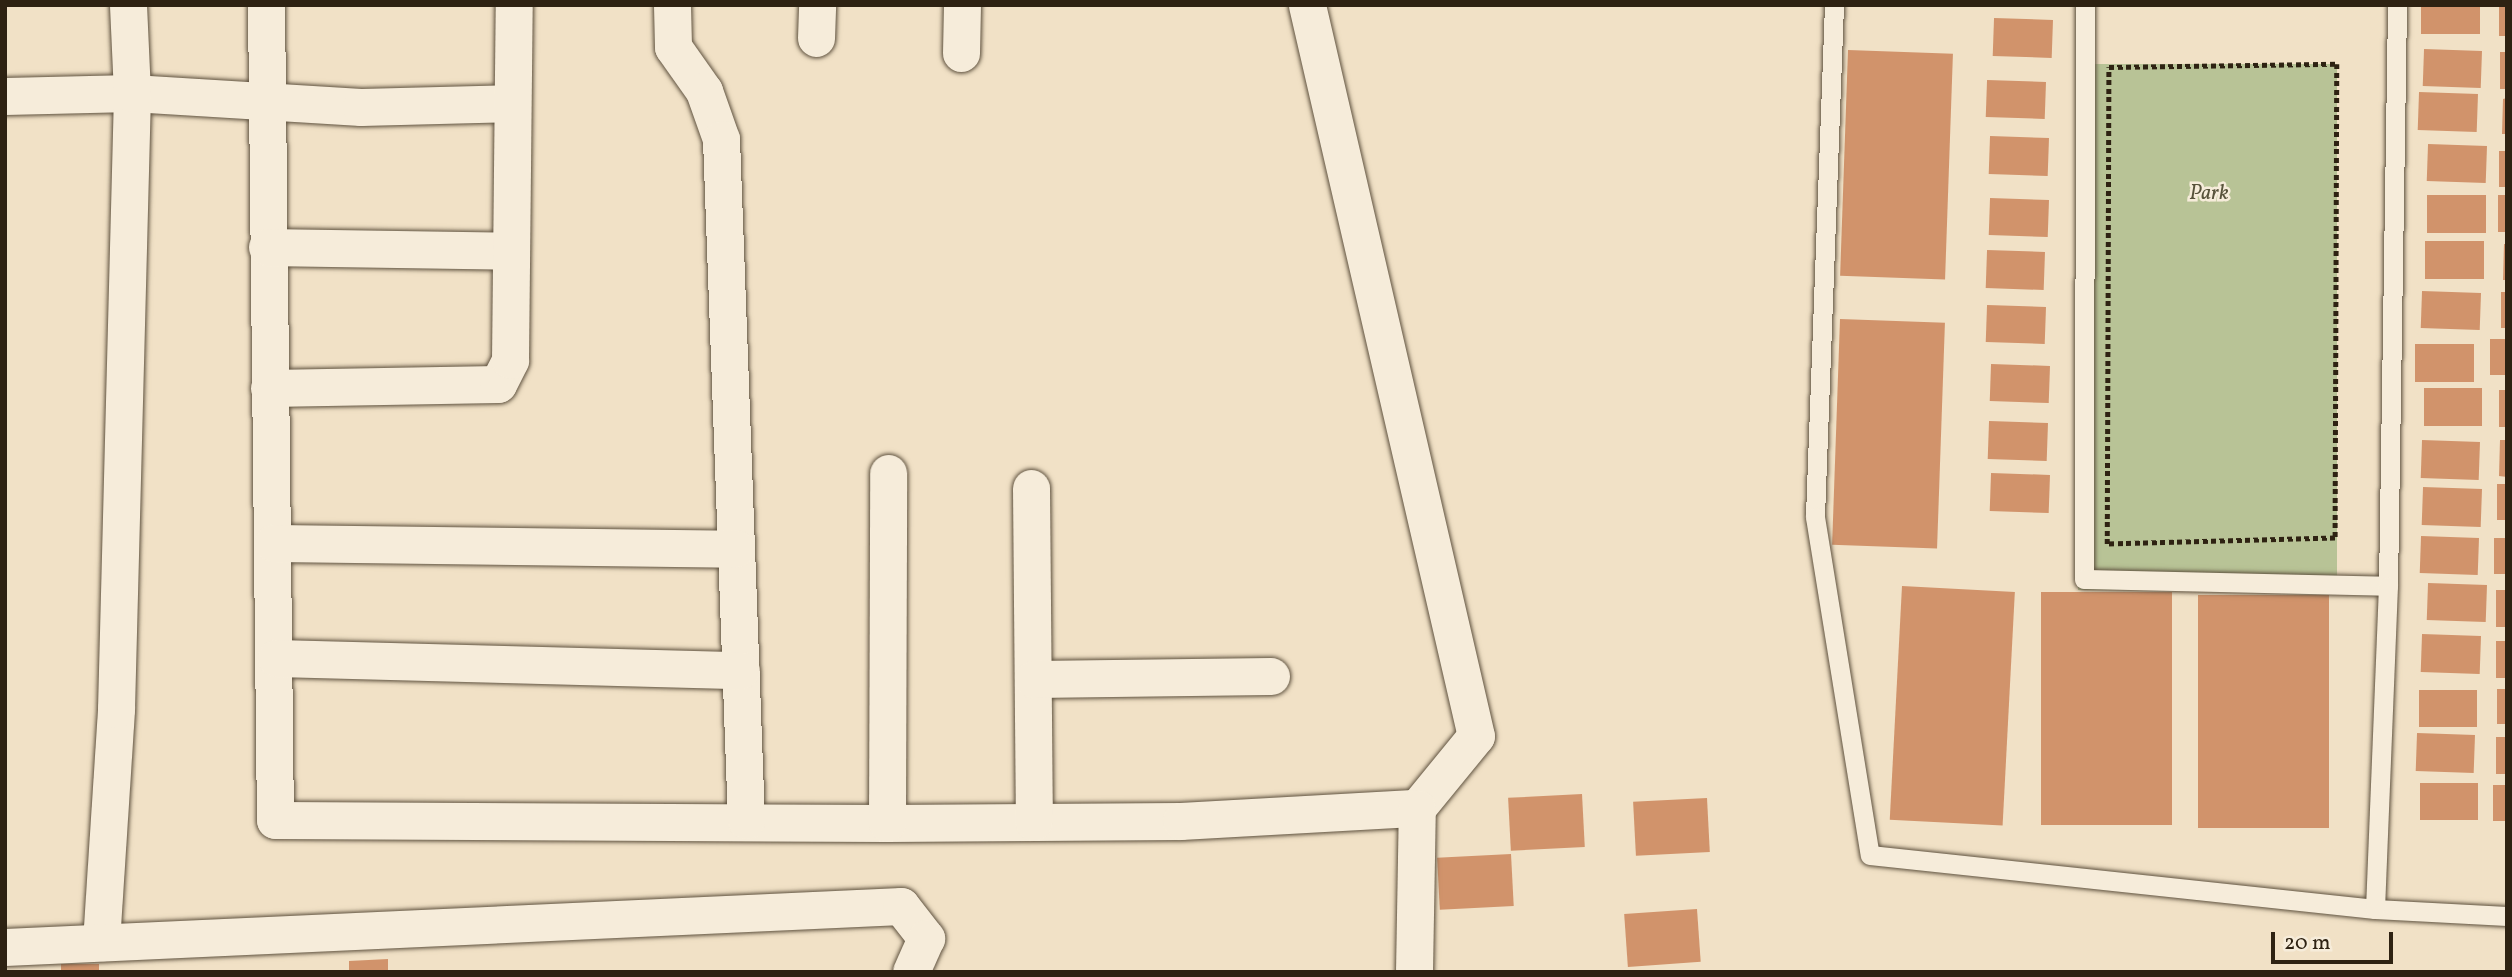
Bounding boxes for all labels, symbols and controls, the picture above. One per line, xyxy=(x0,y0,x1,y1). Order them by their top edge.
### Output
park label: Park xyxy=(2189,181,2229,207)
scale bar xyxy=(2274,918,2396,962)
text: 20 m xyxy=(2284,929,2330,958)

